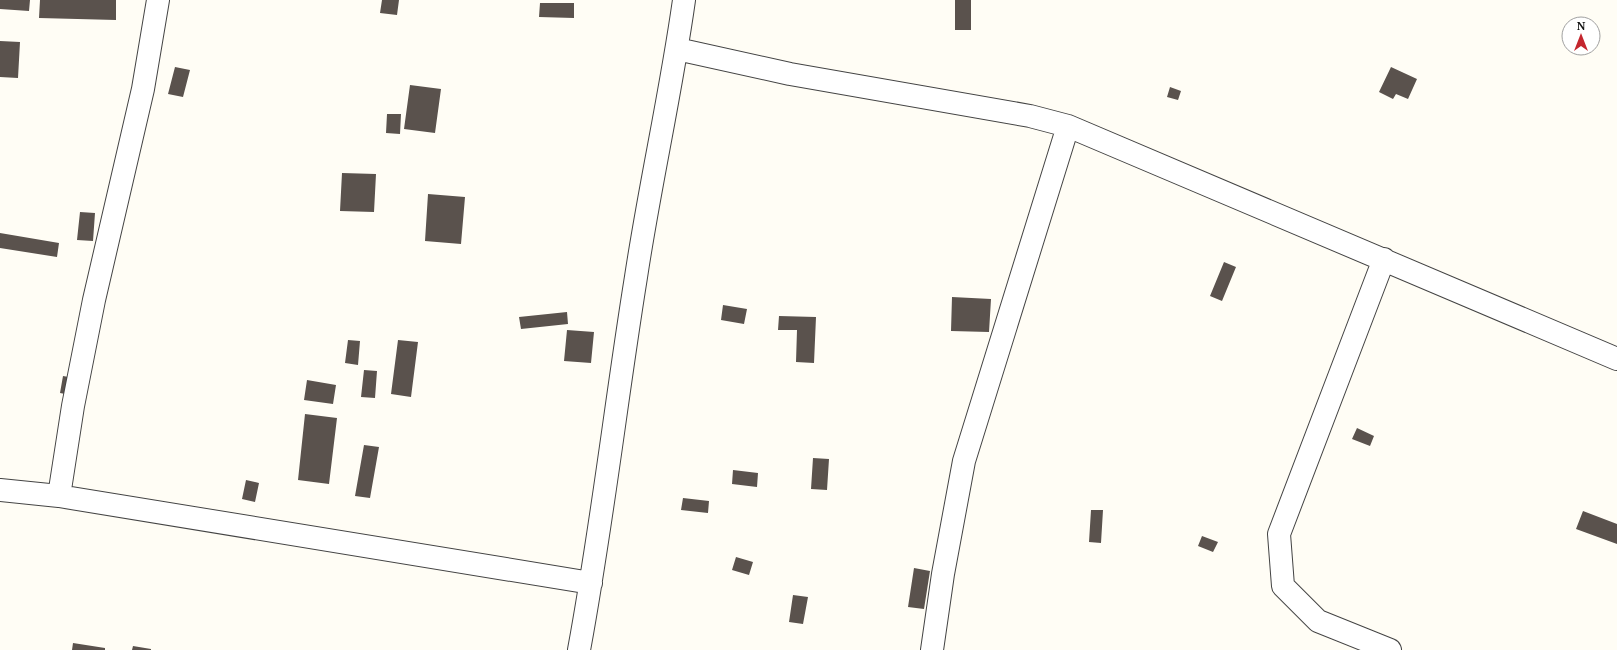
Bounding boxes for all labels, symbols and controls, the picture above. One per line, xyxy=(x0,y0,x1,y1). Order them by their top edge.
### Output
north arrow xyxy=(1561,16,1601,56)
text: N xyxy=(1577,18,1586,33)

